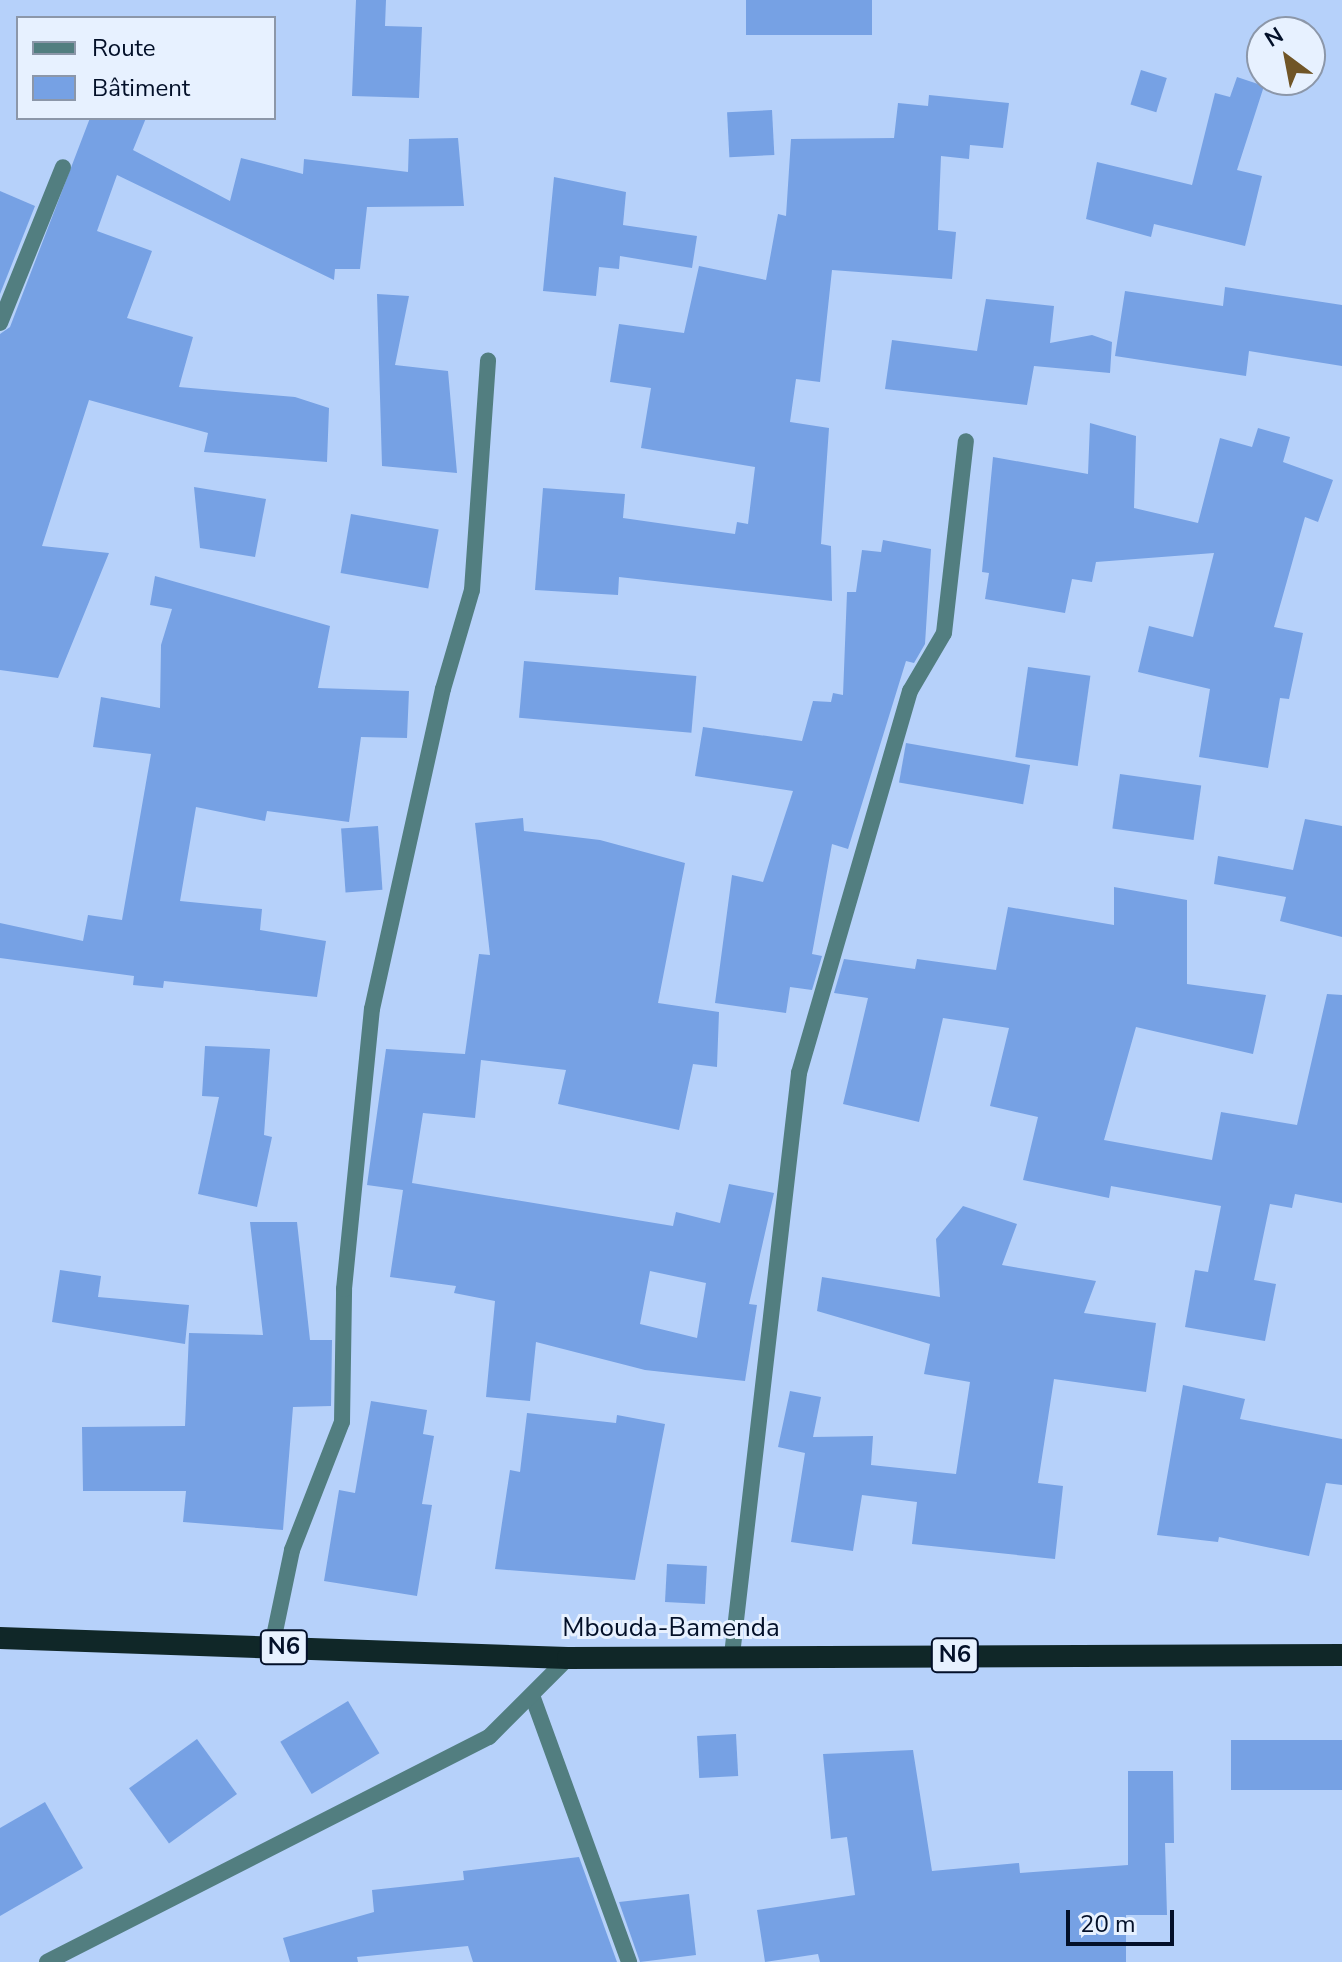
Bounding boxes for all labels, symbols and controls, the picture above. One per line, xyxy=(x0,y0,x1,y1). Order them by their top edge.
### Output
legend xyxy=(16,16,276,120)
north arrow xyxy=(1246,16,1326,96)
text: N xyxy=(1259,20,1289,54)
text: Route xyxy=(92,32,156,64)
text: Bâtiment xyxy=(92,72,190,104)
street label: Mbouda-Bamenda xyxy=(562,1612,780,1644)
road number: N6 xyxy=(258,1627,310,1667)
road number: N6 xyxy=(929,1635,981,1675)
scale bar xyxy=(1070,1894,1178,1944)
text: 20 m xyxy=(1080,1908,1136,1940)

